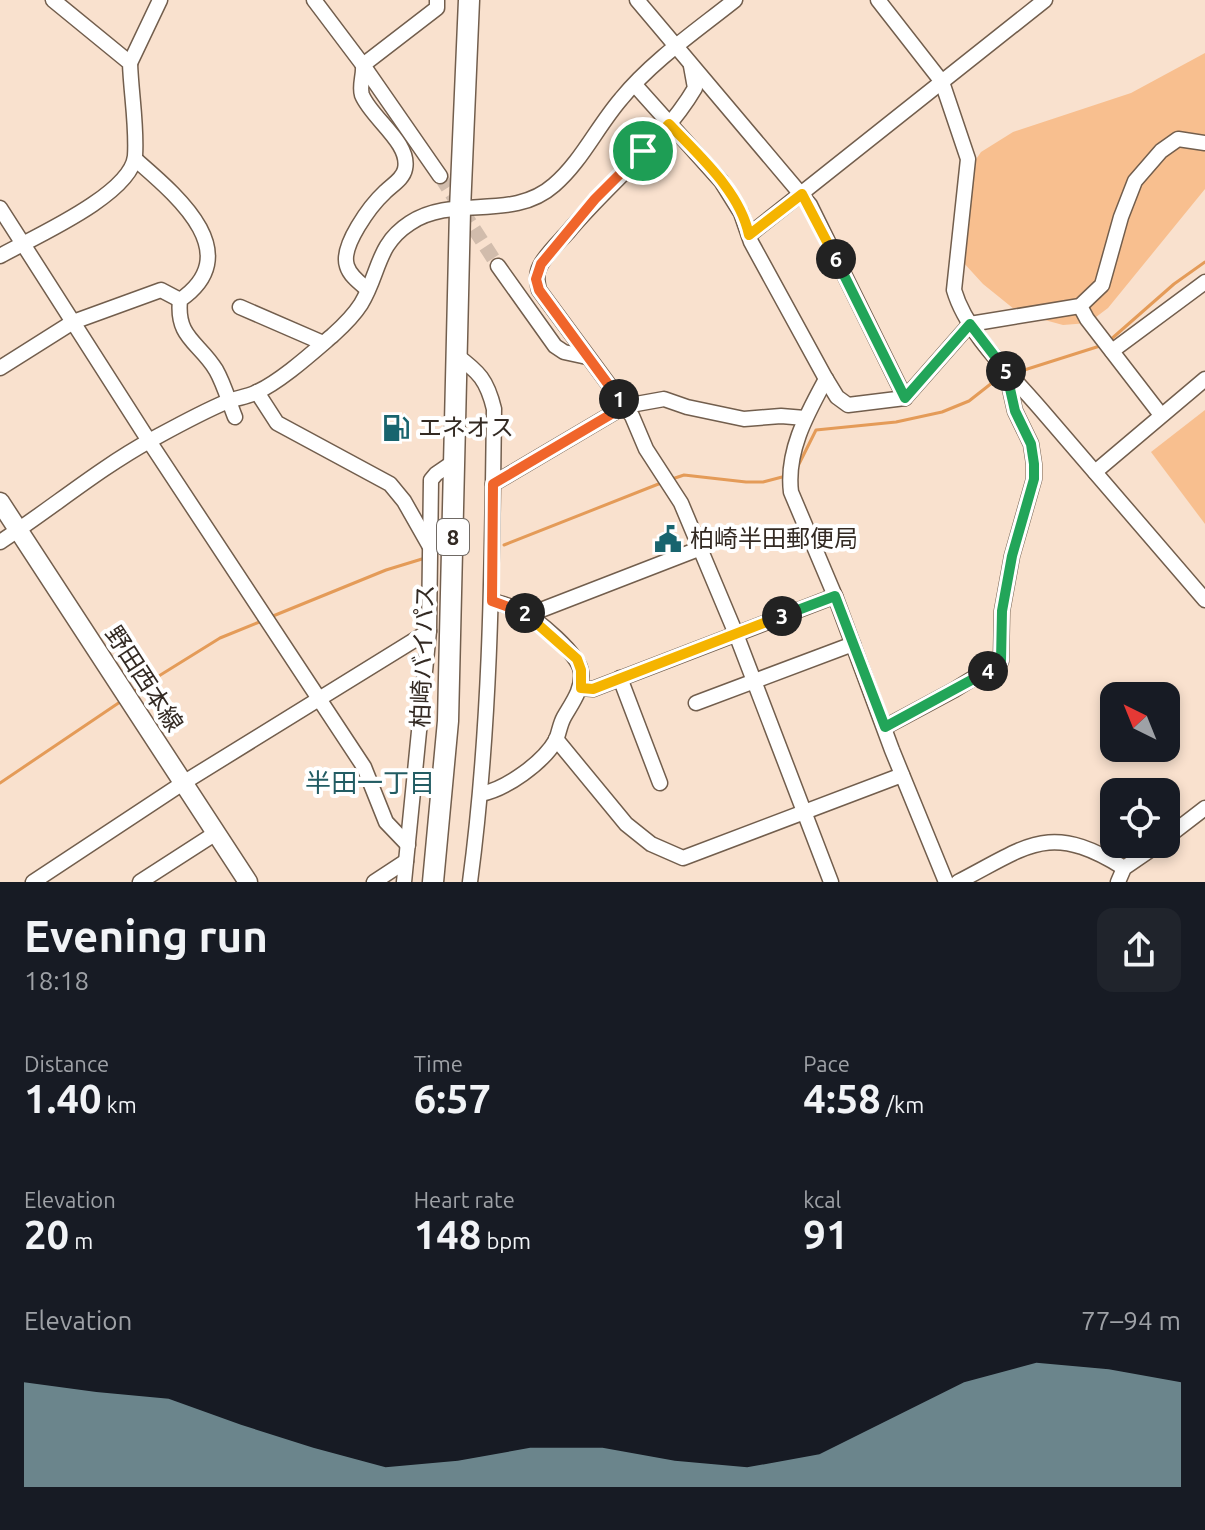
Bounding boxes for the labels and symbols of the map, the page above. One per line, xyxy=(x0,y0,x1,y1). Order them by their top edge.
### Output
pin xyxy=(609,117,677,185)
pin: 6 xyxy=(816,239,856,279)
pin: 5 xyxy=(986,351,1026,391)
pin: 1 xyxy=(599,379,639,419)
fuel station icon: エネオス xyxy=(381,413,411,443)
place label: エネオス xyxy=(418,414,514,441)
road number: 8 xyxy=(437,519,469,555)
public building icon: 柏崎半田郵便局 xyxy=(653,524,683,554)
place label: 柏崎半田郵便局 xyxy=(690,525,858,552)
street label: 柏崎バイパス xyxy=(407,584,438,728)
pin: 2 xyxy=(505,593,545,633)
pin: 3 xyxy=(762,596,802,636)
street label: 野田西本線 xyxy=(100,621,188,736)
pin: 4 xyxy=(968,651,1008,691)
north arrow xyxy=(1100,682,1180,762)
district label: 半田一丁目 xyxy=(305,768,435,797)

